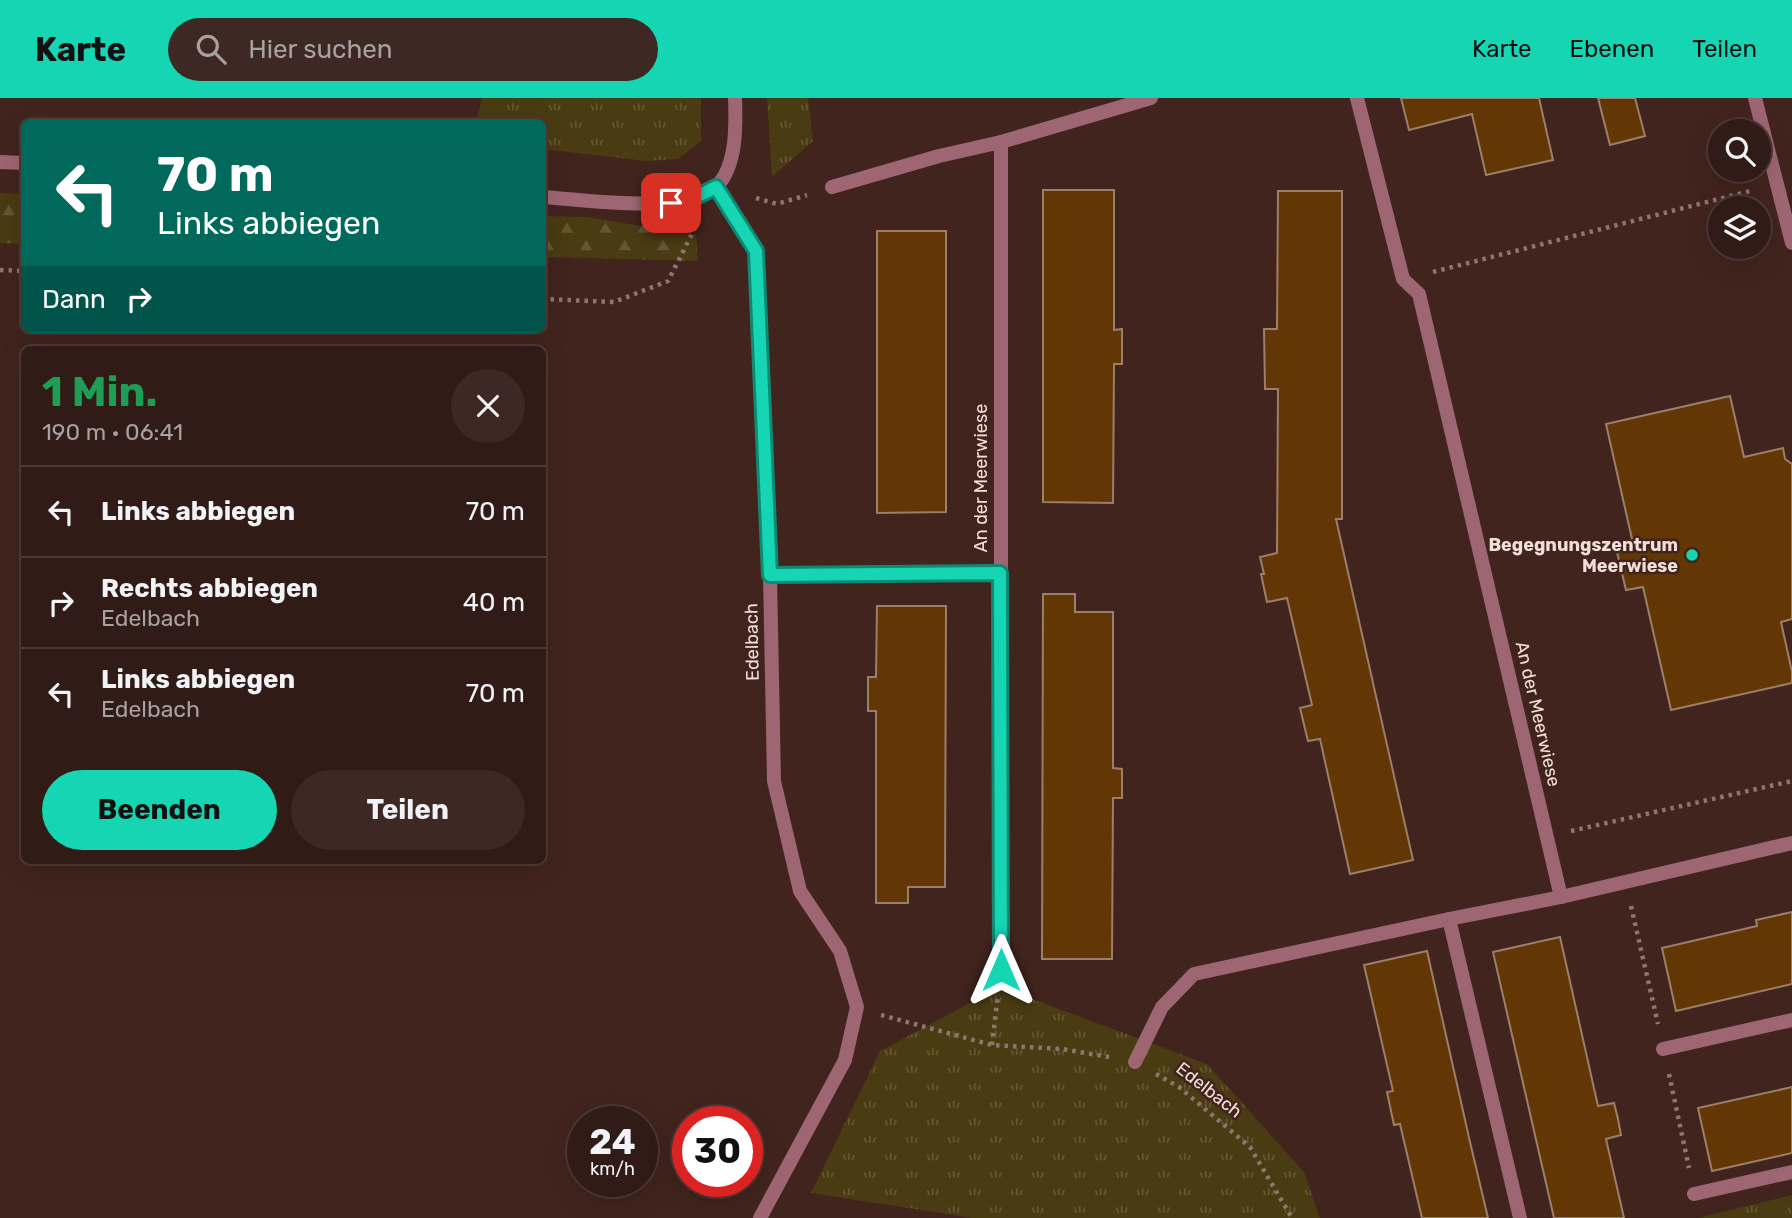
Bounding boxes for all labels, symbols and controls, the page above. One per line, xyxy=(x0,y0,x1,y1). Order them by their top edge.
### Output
search box xyxy=(168,18,658,81)
text: Karte xyxy=(35,30,126,69)
icon: search xyxy=(192,30,230,68)
text: Hier suchen xyxy=(248,34,393,65)
text: Karte xyxy=(1472,35,1532,63)
text: Ebenen xyxy=(1570,35,1654,63)
text: Teilen xyxy=(1692,35,1757,63)
map controls xyxy=(1708,119,1771,259)
button: search xyxy=(1708,119,1771,182)
text: 70 m xyxy=(157,145,274,203)
icon: left xyxy=(42,147,133,238)
pin xyxy=(641,173,701,233)
icon: arrive xyxy=(652,184,690,222)
button: layers xyxy=(1708,196,1771,259)
text: Links abbiegen xyxy=(157,204,380,242)
icon: right xyxy=(120,280,158,318)
text: Dann xyxy=(42,284,106,315)
text: 1 Min. xyxy=(42,367,158,417)
button: close xyxy=(451,369,525,443)
street label: An der Meerwiese xyxy=(970,404,992,552)
text: 190 m · 06:41 xyxy=(42,418,183,446)
icon: left xyxy=(42,493,80,531)
text: Links abbiegen xyxy=(101,496,295,527)
text: 70 m xyxy=(466,496,525,527)
place label: Begegnungszentrum Meerwiese xyxy=(1488,534,1678,577)
marker: Begegnungszentrum Meerwiese xyxy=(1684,547,1700,563)
text: Rechts abbiegen xyxy=(101,573,318,604)
icon: right xyxy=(42,584,80,622)
text: 40 m xyxy=(463,587,525,618)
street label: Edelbach xyxy=(740,603,764,681)
text: Edelbach xyxy=(101,604,200,632)
street label: An der Meerwiese xyxy=(1511,639,1565,789)
text: Links abbiegen xyxy=(101,664,295,695)
icon: left xyxy=(42,675,80,713)
text: 70 m xyxy=(466,678,525,709)
text: Edelbach xyxy=(101,695,200,723)
button: Beenden xyxy=(42,770,277,850)
button: Teilen xyxy=(291,770,525,850)
position arrow xyxy=(964,933,1038,1007)
street label: Edelbach xyxy=(1172,1057,1246,1123)
speed limit sign: 30 xyxy=(672,1106,763,1197)
text: 24 xyxy=(589,1121,636,1163)
text: km/h xyxy=(590,1158,635,1180)

